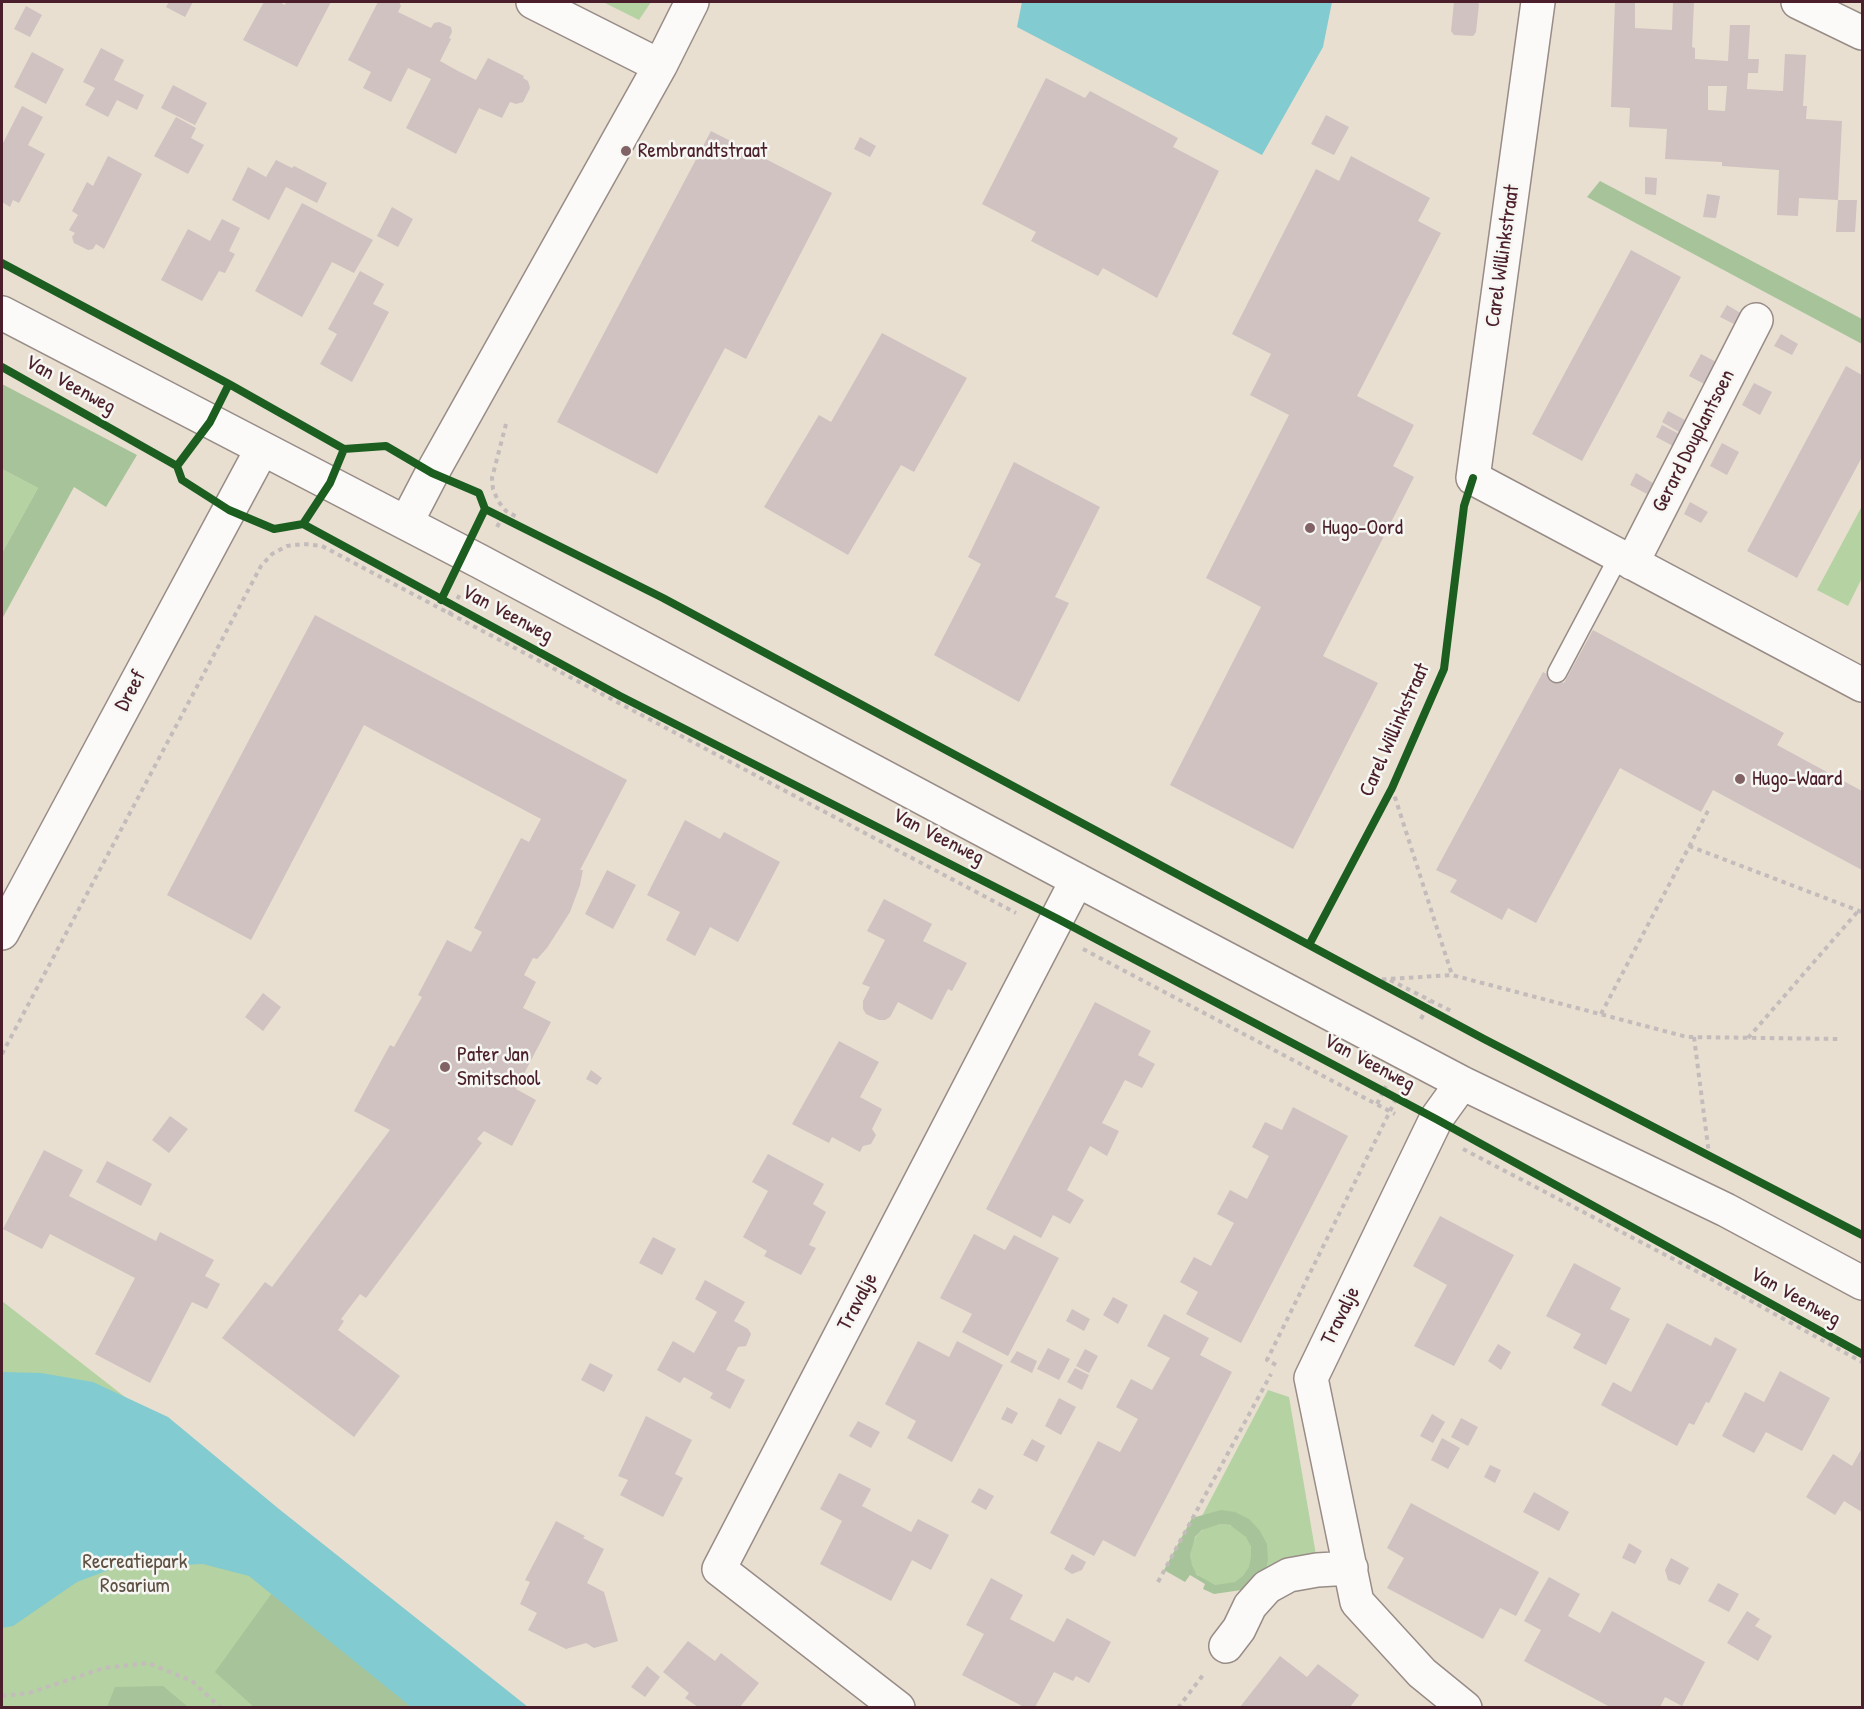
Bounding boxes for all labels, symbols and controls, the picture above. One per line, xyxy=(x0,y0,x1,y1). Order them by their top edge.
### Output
place label: Rembrandtstraat xyxy=(638,138,767,164)
marker: Rembrandtstraat xyxy=(619,144,633,158)
street label: Carel Willinkstraat xyxy=(1481,183,1525,329)
street label: Van Veenweg xyxy=(20,350,120,420)
street label: Gerard Douplantsoen xyxy=(1647,366,1741,516)
place label: Hugo-Oord xyxy=(1322,515,1403,541)
marker: Hugo-Oord xyxy=(1303,521,1317,535)
street label: Van Veenweg xyxy=(457,579,557,649)
street label: Carel Willinkstraat xyxy=(1354,659,1436,801)
street label: Dreef xyxy=(110,666,152,716)
place label: Hugo-Waard xyxy=(1752,766,1842,792)
marker: Hugo-Waard xyxy=(1733,772,1747,786)
street label: Van Veenweg xyxy=(888,803,988,871)
street label: Van Veenweg xyxy=(1319,1028,1419,1098)
place label: Pater Jan Smitschool xyxy=(457,1042,540,1092)
marker: Pater Jan Smitschool xyxy=(438,1060,452,1074)
street label: Van Veenweg xyxy=(1745,1262,1845,1332)
street label: Travalje xyxy=(832,1269,884,1335)
street label: Travalje xyxy=(1316,1283,1366,1349)
park label: Recreatiepark Rosarium xyxy=(82,1549,188,1599)

